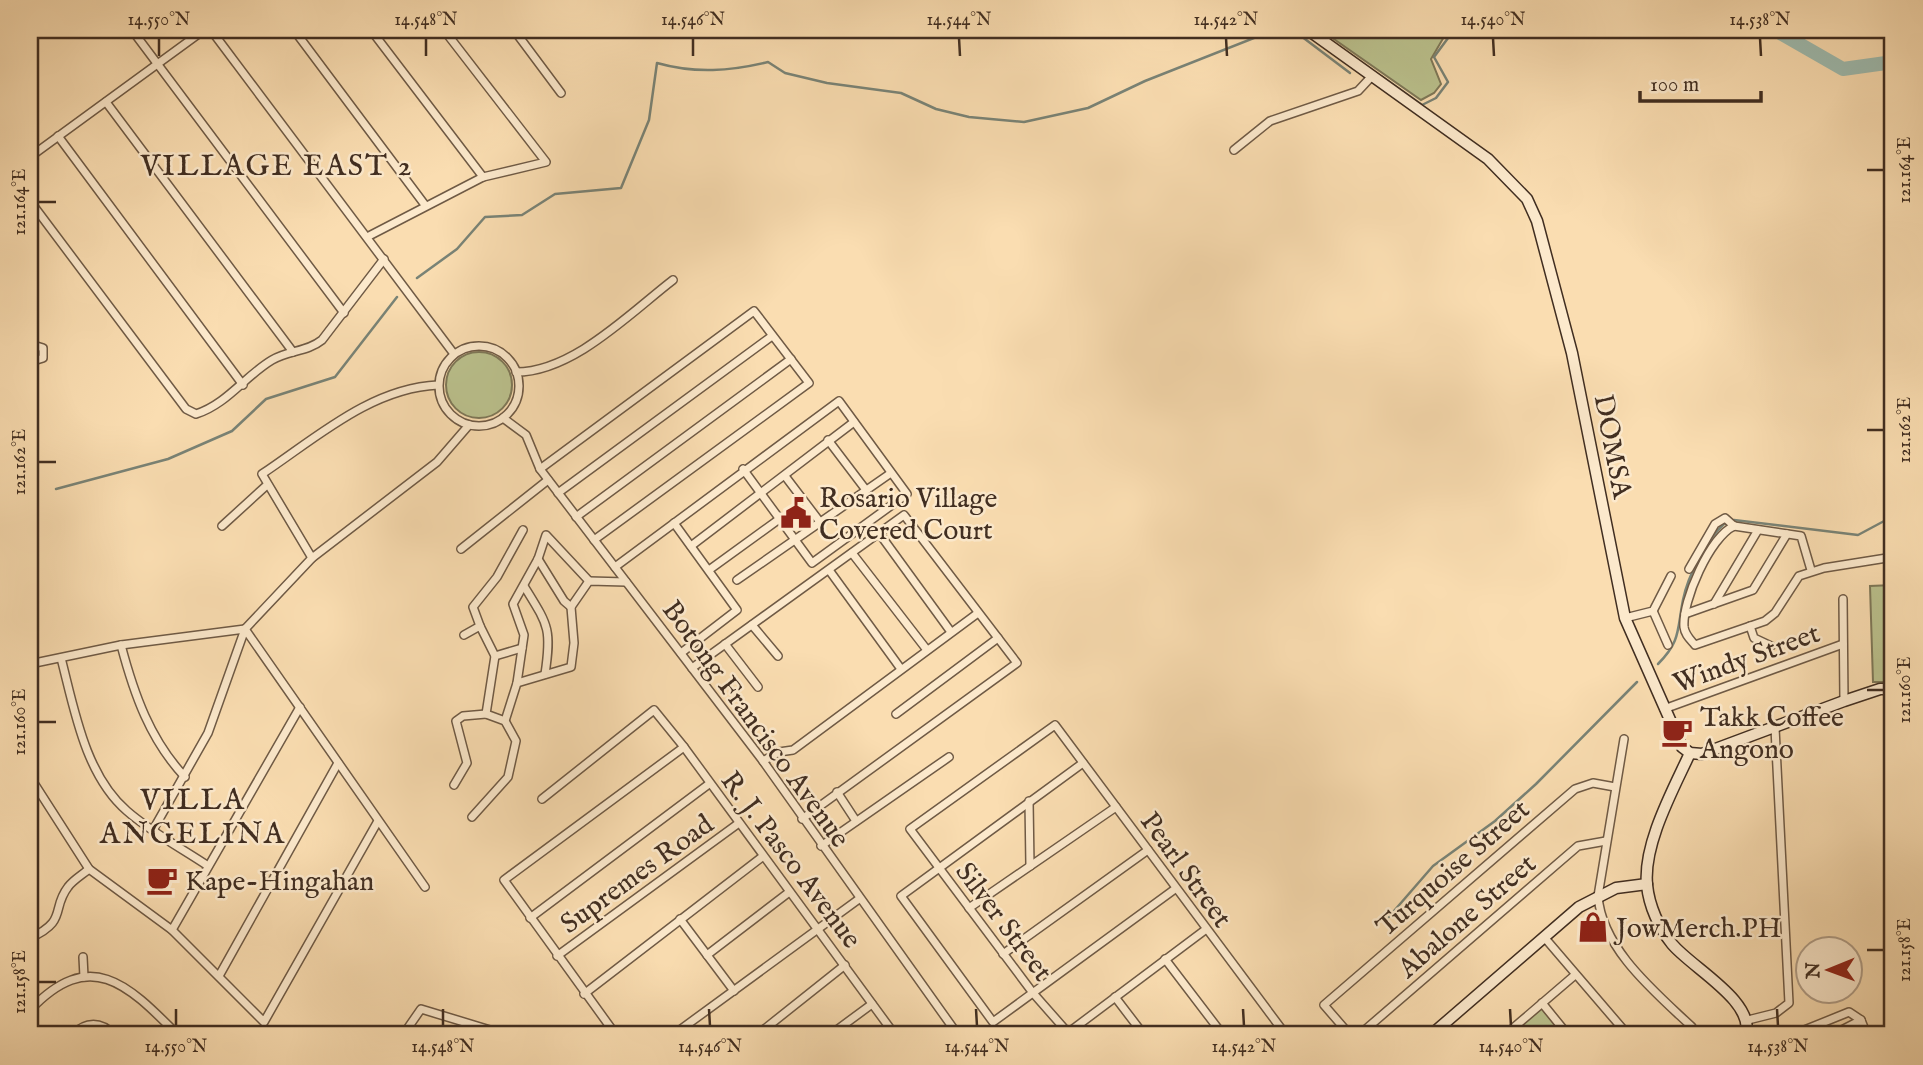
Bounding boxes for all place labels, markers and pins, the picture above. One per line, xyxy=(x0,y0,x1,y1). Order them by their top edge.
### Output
place label: Rosario Village Covered Court xyxy=(819,482,997,549)
public building icon: Rosario Village Covered Court xyxy=(779,496,813,530)
place label: Takk Coffee Angono xyxy=(1699,701,1844,768)
cafe icon: Takk Coffee Angono xyxy=(1660,715,1694,749)
cafe icon: Kape-Hingahan xyxy=(145,863,179,897)
place label: Kape-Hingahan xyxy=(185,865,374,900)
shop icon: JowMerch.PH xyxy=(1576,910,1610,944)
place label: JowMerch.PH xyxy=(1613,912,1782,947)

